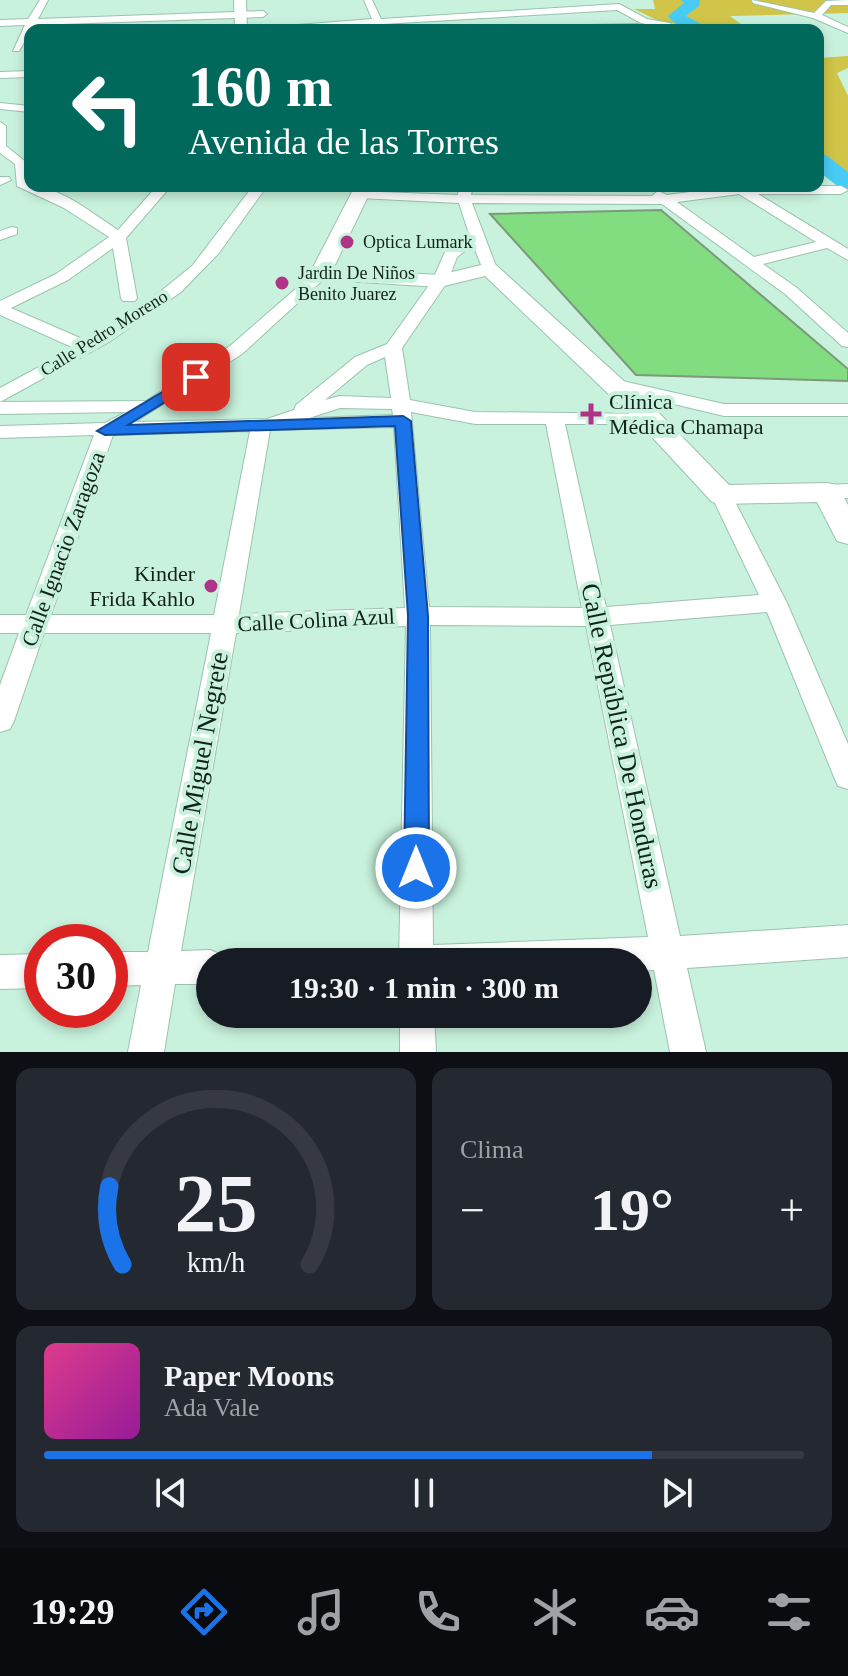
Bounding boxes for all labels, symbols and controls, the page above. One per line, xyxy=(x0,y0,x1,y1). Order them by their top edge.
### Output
icon: left xyxy=(56,56,160,160)
text: 160 m xyxy=(188,56,333,118)
text: Avenida de las Torres xyxy=(188,122,499,162)
place label: Optica Lumark xyxy=(363,232,472,252)
marker: Optica Lumark xyxy=(338,233,356,251)
place label: Jardin De Niños Benito Juarez xyxy=(298,263,415,304)
marker: Jardin De Niños Benito Juarez xyxy=(273,274,291,292)
street label: Calle Pedro Moreno xyxy=(37,286,171,380)
pin xyxy=(162,343,230,411)
icon: arrive xyxy=(174,355,218,399)
place label: Clínica Médica Chamapa xyxy=(609,389,764,439)
marker: Clínica Médica Chamapa xyxy=(580,403,602,425)
street label: Calle Ignacio Zaragoza xyxy=(16,448,110,650)
place label: Kinder Frida Kahlo xyxy=(89,561,196,611)
marker: Kinder Frida Kahlo xyxy=(202,577,220,595)
street label: Calle República De Honduras xyxy=(575,581,669,891)
street label: Calle Colina Azul xyxy=(237,603,395,637)
street label: Calle Miguel Negrete xyxy=(166,650,234,876)
position arrow xyxy=(374,826,458,910)
speed limit sign: 30 xyxy=(24,924,128,1028)
text: 19:30 · 1 min · 300 m xyxy=(289,971,559,1004)
text: Clima xyxy=(460,1135,524,1164)
text: 25 xyxy=(174,1157,258,1249)
text: 19° xyxy=(590,1177,674,1243)
text: − xyxy=(460,1186,485,1235)
text: + xyxy=(779,1186,804,1235)
text: km/h xyxy=(187,1247,245,1278)
text: Paper Moons xyxy=(164,1359,334,1392)
text: Ada Vale xyxy=(164,1393,260,1422)
icon: previous xyxy=(149,1471,193,1515)
icon: pause xyxy=(402,1471,446,1515)
icon: next xyxy=(655,1471,699,1515)
icon: directions xyxy=(176,1584,232,1640)
icon: music xyxy=(293,1584,349,1640)
icon: phone xyxy=(410,1584,466,1640)
icon: climate xyxy=(527,1584,583,1640)
icon: car xyxy=(644,1584,700,1640)
icon: filters xyxy=(761,1584,817,1640)
text: 19:29 xyxy=(31,1592,115,1632)

